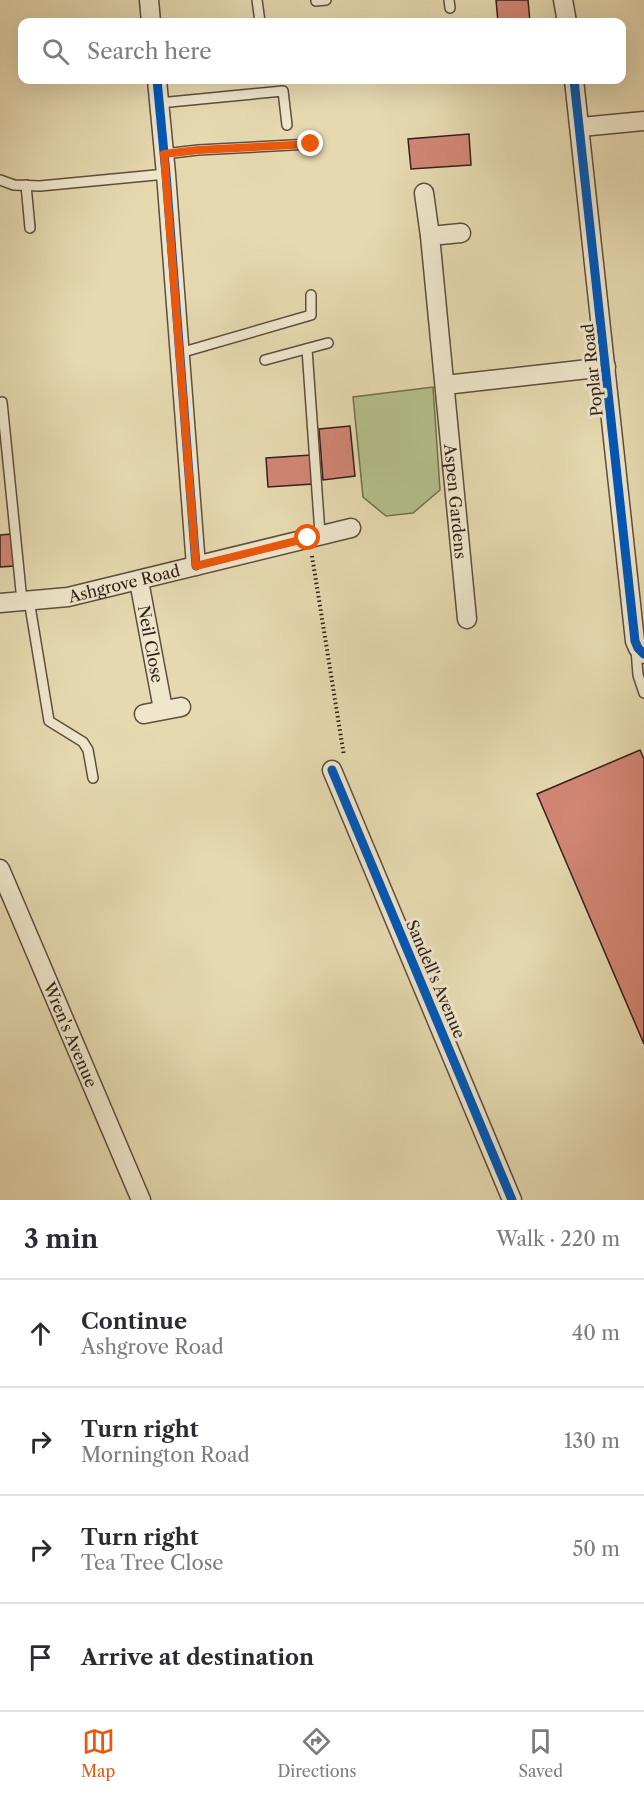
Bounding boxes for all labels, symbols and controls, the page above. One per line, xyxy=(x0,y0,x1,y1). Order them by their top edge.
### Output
search box xyxy=(18,18,626,84)
icon: search xyxy=(39,35,72,68)
text: Search here xyxy=(87,38,212,65)
route end xyxy=(297,130,323,156)
street label: Poplar Road xyxy=(577,322,607,417)
street label: Aspen Gardens xyxy=(440,442,471,560)
route start xyxy=(294,524,320,550)
street label: Ashgrove Road xyxy=(65,560,182,607)
street label: Neil Close xyxy=(134,603,168,684)
street label: Sandell's Avenue xyxy=(402,917,470,1041)
street label: Wren's Avenue xyxy=(39,978,102,1090)
text: 3 min xyxy=(24,1223,98,1255)
text: Walk · 220 m xyxy=(496,1227,620,1251)
text: Continue xyxy=(81,1308,187,1335)
icon: ahead xyxy=(24,1317,57,1350)
text: 40 m xyxy=(572,1321,620,1345)
text: Ashgrove Road xyxy=(81,1335,224,1359)
text: Turn right xyxy=(81,1416,199,1443)
icon: right xyxy=(24,1425,57,1458)
text: 130 m xyxy=(564,1429,620,1453)
text: Mornington Road xyxy=(81,1443,250,1467)
text: Turn right xyxy=(81,1524,199,1551)
icon: right xyxy=(24,1533,57,1566)
text: 50 m xyxy=(573,1537,620,1561)
text: Tea Tree Close xyxy=(81,1551,224,1575)
icon: arrive xyxy=(24,1641,57,1674)
text: Arrive at destination xyxy=(81,1644,314,1671)
tab: Map xyxy=(81,1725,115,1781)
tab: Directions xyxy=(277,1725,356,1781)
tab: Saved xyxy=(519,1725,563,1781)

